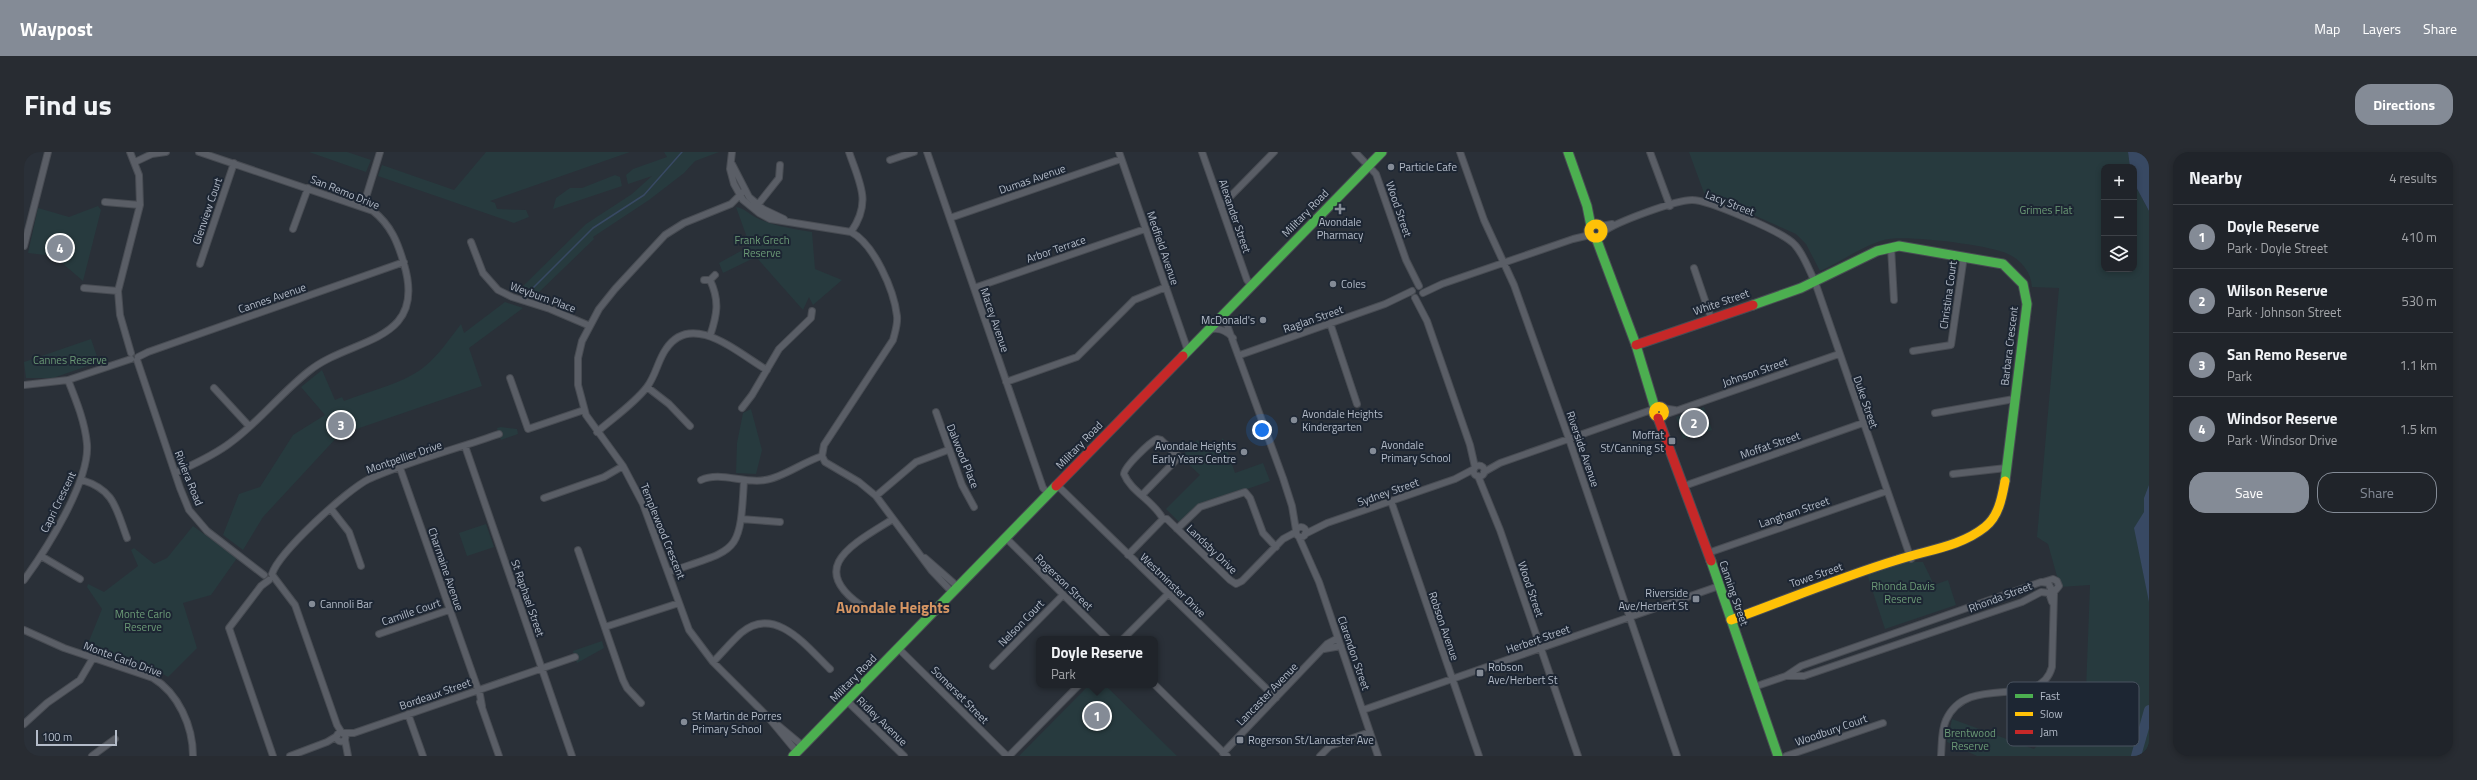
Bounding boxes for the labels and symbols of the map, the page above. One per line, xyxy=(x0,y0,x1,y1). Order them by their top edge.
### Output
place label: Particle Cafe xyxy=(1399,159,1457,175)
street label: Dumas Avenue xyxy=(996,160,1068,198)
marker: Particle Cafe xyxy=(1386,162,1396,172)
street label: San Remo Drive xyxy=(308,171,382,213)
street label: Glenview Court xyxy=(188,175,226,247)
street label: Alexander Street xyxy=(1215,177,1255,255)
street label: Wood Street xyxy=(1382,179,1416,239)
street label: Military Road xyxy=(1278,185,1332,241)
street label: Lacy Street xyxy=(1703,186,1757,220)
park label: Grimes Flat xyxy=(2020,202,2073,218)
marker: Avondale Pharmacy xyxy=(1335,204,1345,214)
street label: Medfield Avenue xyxy=(1143,209,1183,288)
place label: Avondale Pharmacy xyxy=(1317,214,1364,243)
street label: Arbor Terrace xyxy=(1024,231,1088,267)
park label: Frank Grech Reserve xyxy=(734,232,790,261)
pin: 4 xyxy=(47,233,73,263)
street label: Christina Court xyxy=(1935,260,1961,330)
place label: Coles xyxy=(1341,276,1366,292)
street label: Weyburn Place xyxy=(508,278,579,316)
street label: Cannes Avenue xyxy=(236,279,308,317)
marker: Coles xyxy=(1328,279,1338,289)
street label: White Street xyxy=(1691,285,1751,319)
street label: Macey Avenue xyxy=(977,286,1014,355)
street label: Raglan Street xyxy=(1281,301,1345,337)
street label: Barbara Crescent xyxy=(1996,305,2022,386)
place label: McDonald's xyxy=(1201,312,1255,328)
marker: McDonald's xyxy=(1258,315,1268,325)
park label: Cannes Reserve xyxy=(33,352,107,368)
street label: Johnson Street xyxy=(1720,353,1790,391)
street label: Duke Street xyxy=(1850,374,1882,430)
place label: Avondale Heights Kindergarten xyxy=(1302,406,1383,435)
pin: 2 xyxy=(1681,408,1707,438)
street label: Riverside Avenue xyxy=(1562,409,1604,490)
pin: 3 xyxy=(328,410,354,440)
marker: Avondale Heights Kindergarten xyxy=(1289,415,1299,425)
street label: Military Road xyxy=(1052,417,1106,473)
your location xyxy=(1252,420,1272,440)
street label: Dalwood Place xyxy=(943,421,983,491)
place label: Moffat St/Canning St xyxy=(1600,427,1664,456)
street label: Moffat Street xyxy=(1738,427,1802,463)
street label: Montpellier Drive xyxy=(364,436,445,477)
marker: Moffat St/Canning St xyxy=(1667,436,1677,446)
place label: Avondale Primary School xyxy=(1381,437,1451,466)
place label: Avondale Heights Early Years Centre xyxy=(1152,438,1236,467)
marker: Avondale Primary School xyxy=(1368,446,1378,456)
marker: Avondale Heights Early Years Centre xyxy=(1239,447,1249,457)
street label: Riviera Road xyxy=(171,448,207,508)
street label: Capri Crescent xyxy=(36,469,80,535)
street label: Sydney Street xyxy=(1355,474,1421,510)
street label: Templewood Crescent xyxy=(636,481,690,581)
street label: Langham Street xyxy=(1757,492,1832,532)
street label: Landsby Drive xyxy=(1183,521,1241,578)
street label: Charmaine Avenue xyxy=(424,525,468,613)
street label: Westminster Drive xyxy=(1136,549,1210,621)
street label: Rogerson Street xyxy=(1031,550,1097,614)
street label: St Raphael Street xyxy=(507,557,549,639)
street label: Canning Street xyxy=(1715,558,1753,628)
street label: Towe Street xyxy=(1787,558,1845,592)
street label: Wood Street xyxy=(1514,559,1548,619)
park label: Rhonda Davis Reserve xyxy=(1871,578,1935,607)
street label: Rhonda Street xyxy=(1966,578,2034,616)
place label: Riverside Ave/Herbert St xyxy=(1618,585,1688,614)
street label: Robson Avenue xyxy=(1425,589,1463,663)
street label: Camille Court xyxy=(379,594,443,630)
marker: Riverside Ave/Herbert St xyxy=(1691,594,1701,604)
place label: Cannoli Bar xyxy=(320,596,373,612)
district label: Avondale Heights xyxy=(836,596,950,619)
street label: Nelson Court xyxy=(994,596,1048,650)
marker: Cannoli Bar xyxy=(307,599,317,609)
park label: Monte Carlo Reserve xyxy=(115,606,171,635)
street label: Clarendon Street xyxy=(1334,614,1374,692)
street label: Herbert Street xyxy=(1504,621,1572,657)
street label: Monte Carlo Drive xyxy=(81,637,165,681)
street label: Military Road xyxy=(826,650,880,706)
street label: Lancaster Avenue xyxy=(1233,659,1302,729)
place label: Robson Ave/Herbert St xyxy=(1488,659,1558,688)
street label: Somerset Street xyxy=(928,663,992,727)
marker: Robson Ave/Herbert St xyxy=(1475,668,1485,678)
street label: Bordeaux Street xyxy=(397,674,473,714)
legend xyxy=(2007,682,2139,746)
text: Fast xyxy=(2040,688,2060,704)
street label: Ridley Avenue xyxy=(853,693,911,750)
pin: 1 xyxy=(1084,701,1110,731)
text: Slow xyxy=(2040,706,2063,722)
place label: St Martin de Porres Primary School xyxy=(692,708,782,737)
street label: Woodbury Court xyxy=(1793,710,1869,750)
marker: St Martin de Porres Primary School xyxy=(679,717,689,727)
text: Jam xyxy=(2040,724,2058,740)
park label: Brentwood Reserve xyxy=(1944,725,1996,754)
scale bar xyxy=(36,728,117,747)
place label: Rogerson St/Lancaster Ave xyxy=(1248,732,1374,748)
marker: Rogerson St/Lancaster Ave xyxy=(1235,735,1245,745)

